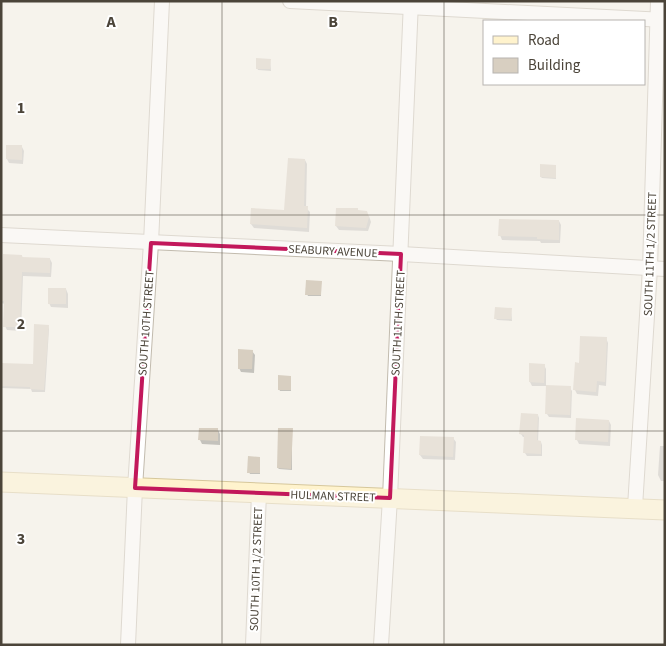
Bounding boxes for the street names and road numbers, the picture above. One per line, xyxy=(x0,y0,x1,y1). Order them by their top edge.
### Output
street label: SOUTH 11TH 1/2 STREET xyxy=(640,191,661,316)
street label: SEABURY AVENUE xyxy=(288,241,378,262)
street label: SOUTH 10TH STREET xyxy=(134,269,159,376)
street label: SOUTH 11TH STREET xyxy=(387,269,410,376)
street label: HULMAN STREET xyxy=(290,487,376,507)
street label: SOUTH 10TH 1/2 STREET xyxy=(246,506,267,631)

